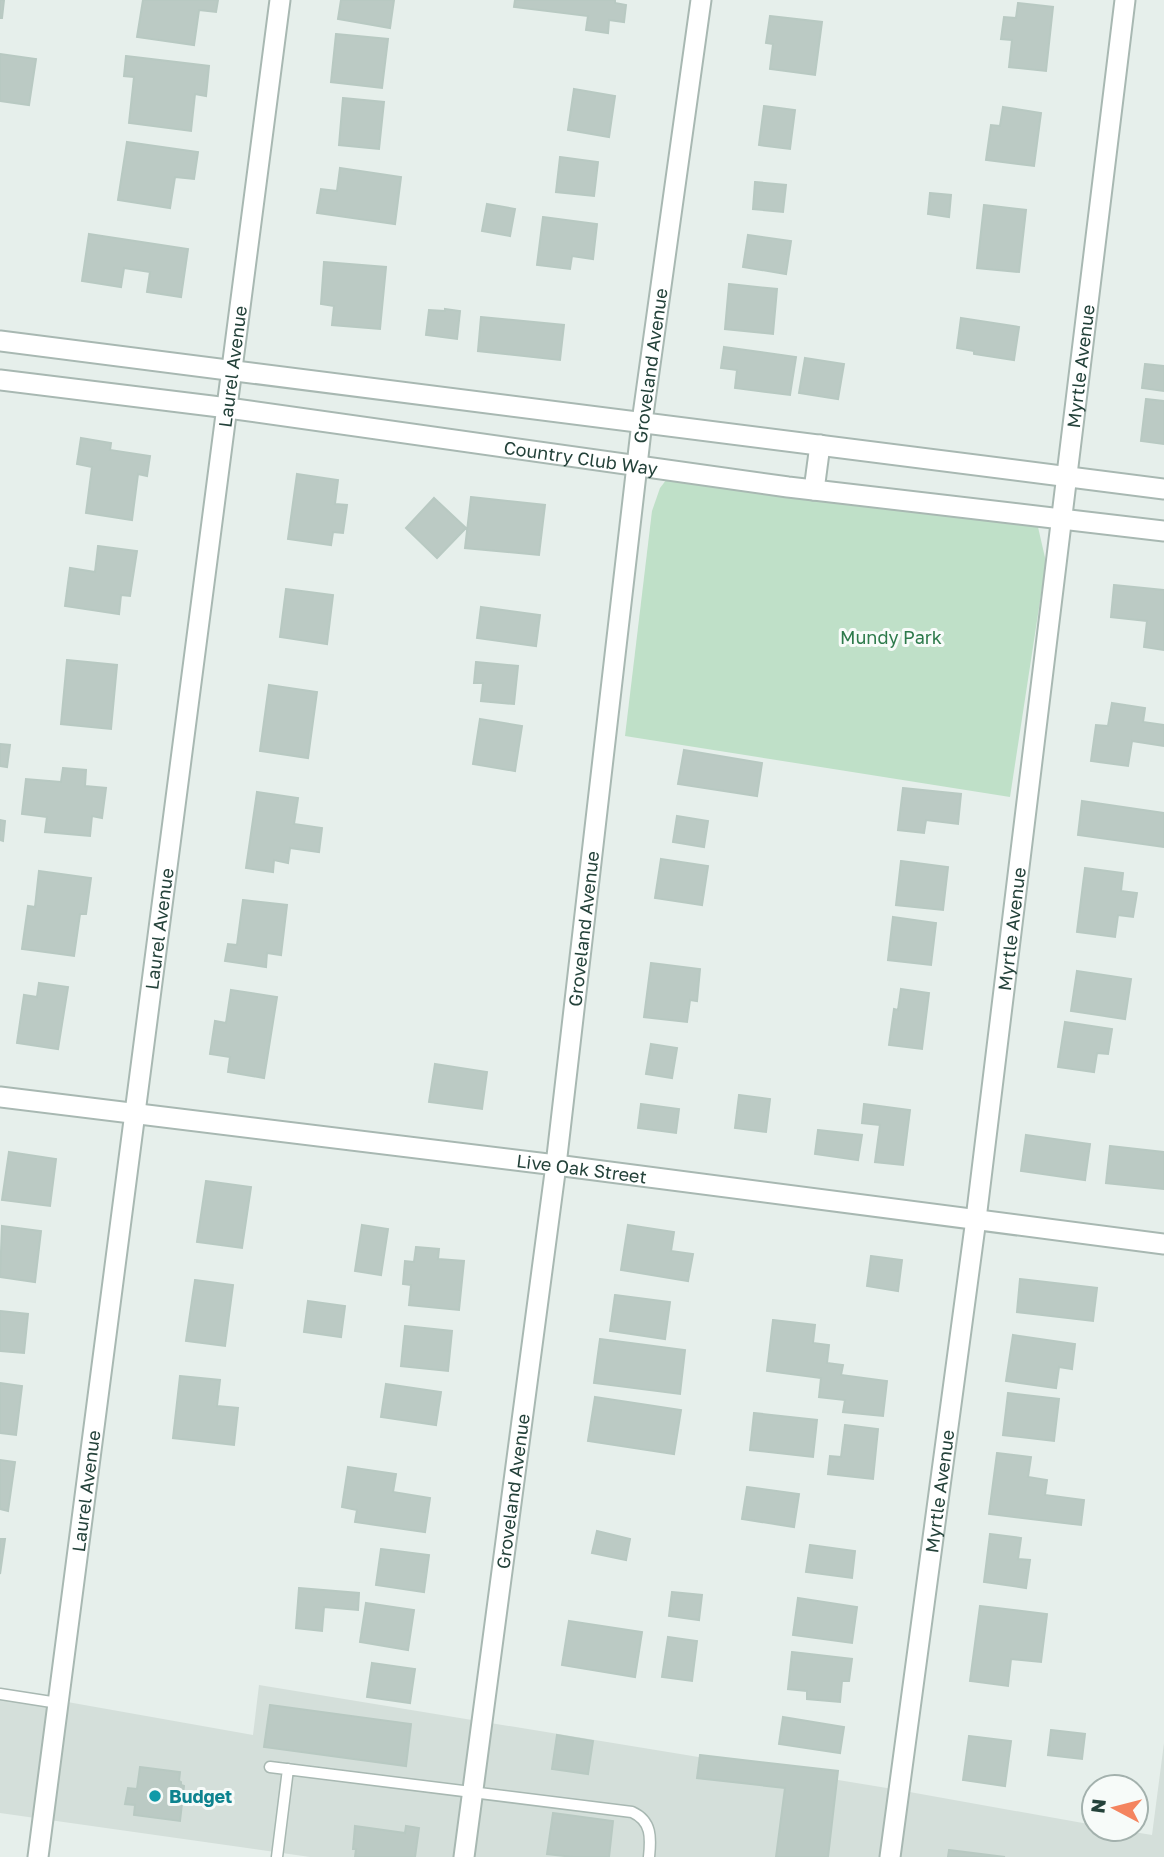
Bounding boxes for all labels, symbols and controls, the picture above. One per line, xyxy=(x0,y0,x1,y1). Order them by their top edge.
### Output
street label: Groveland Avenue xyxy=(629,287,672,444)
street label: Myrtle Avenue xyxy=(1062,303,1099,429)
street label: Laurel Avenue xyxy=(213,304,251,429)
street label: Country Club Way xyxy=(502,436,659,479)
park label: Mundy Park xyxy=(840,626,942,648)
street label: Groveland Avenue xyxy=(563,850,603,1008)
street label: Myrtle Avenue xyxy=(993,866,1030,992)
street label: Laurel Avenue xyxy=(140,867,178,991)
street label: Live Oak Street xyxy=(515,1149,648,1188)
street label: Groveland Avenue xyxy=(491,1412,534,1570)
street label: Myrtle Avenue xyxy=(920,1428,958,1554)
street label: Laurel Avenue xyxy=(67,1429,105,1553)
north arrow xyxy=(1080,1773,1150,1843)
place label: Budget xyxy=(169,1785,232,1807)
marker: Budget xyxy=(147,1788,163,1804)
text: N xyxy=(1085,1797,1110,1814)

